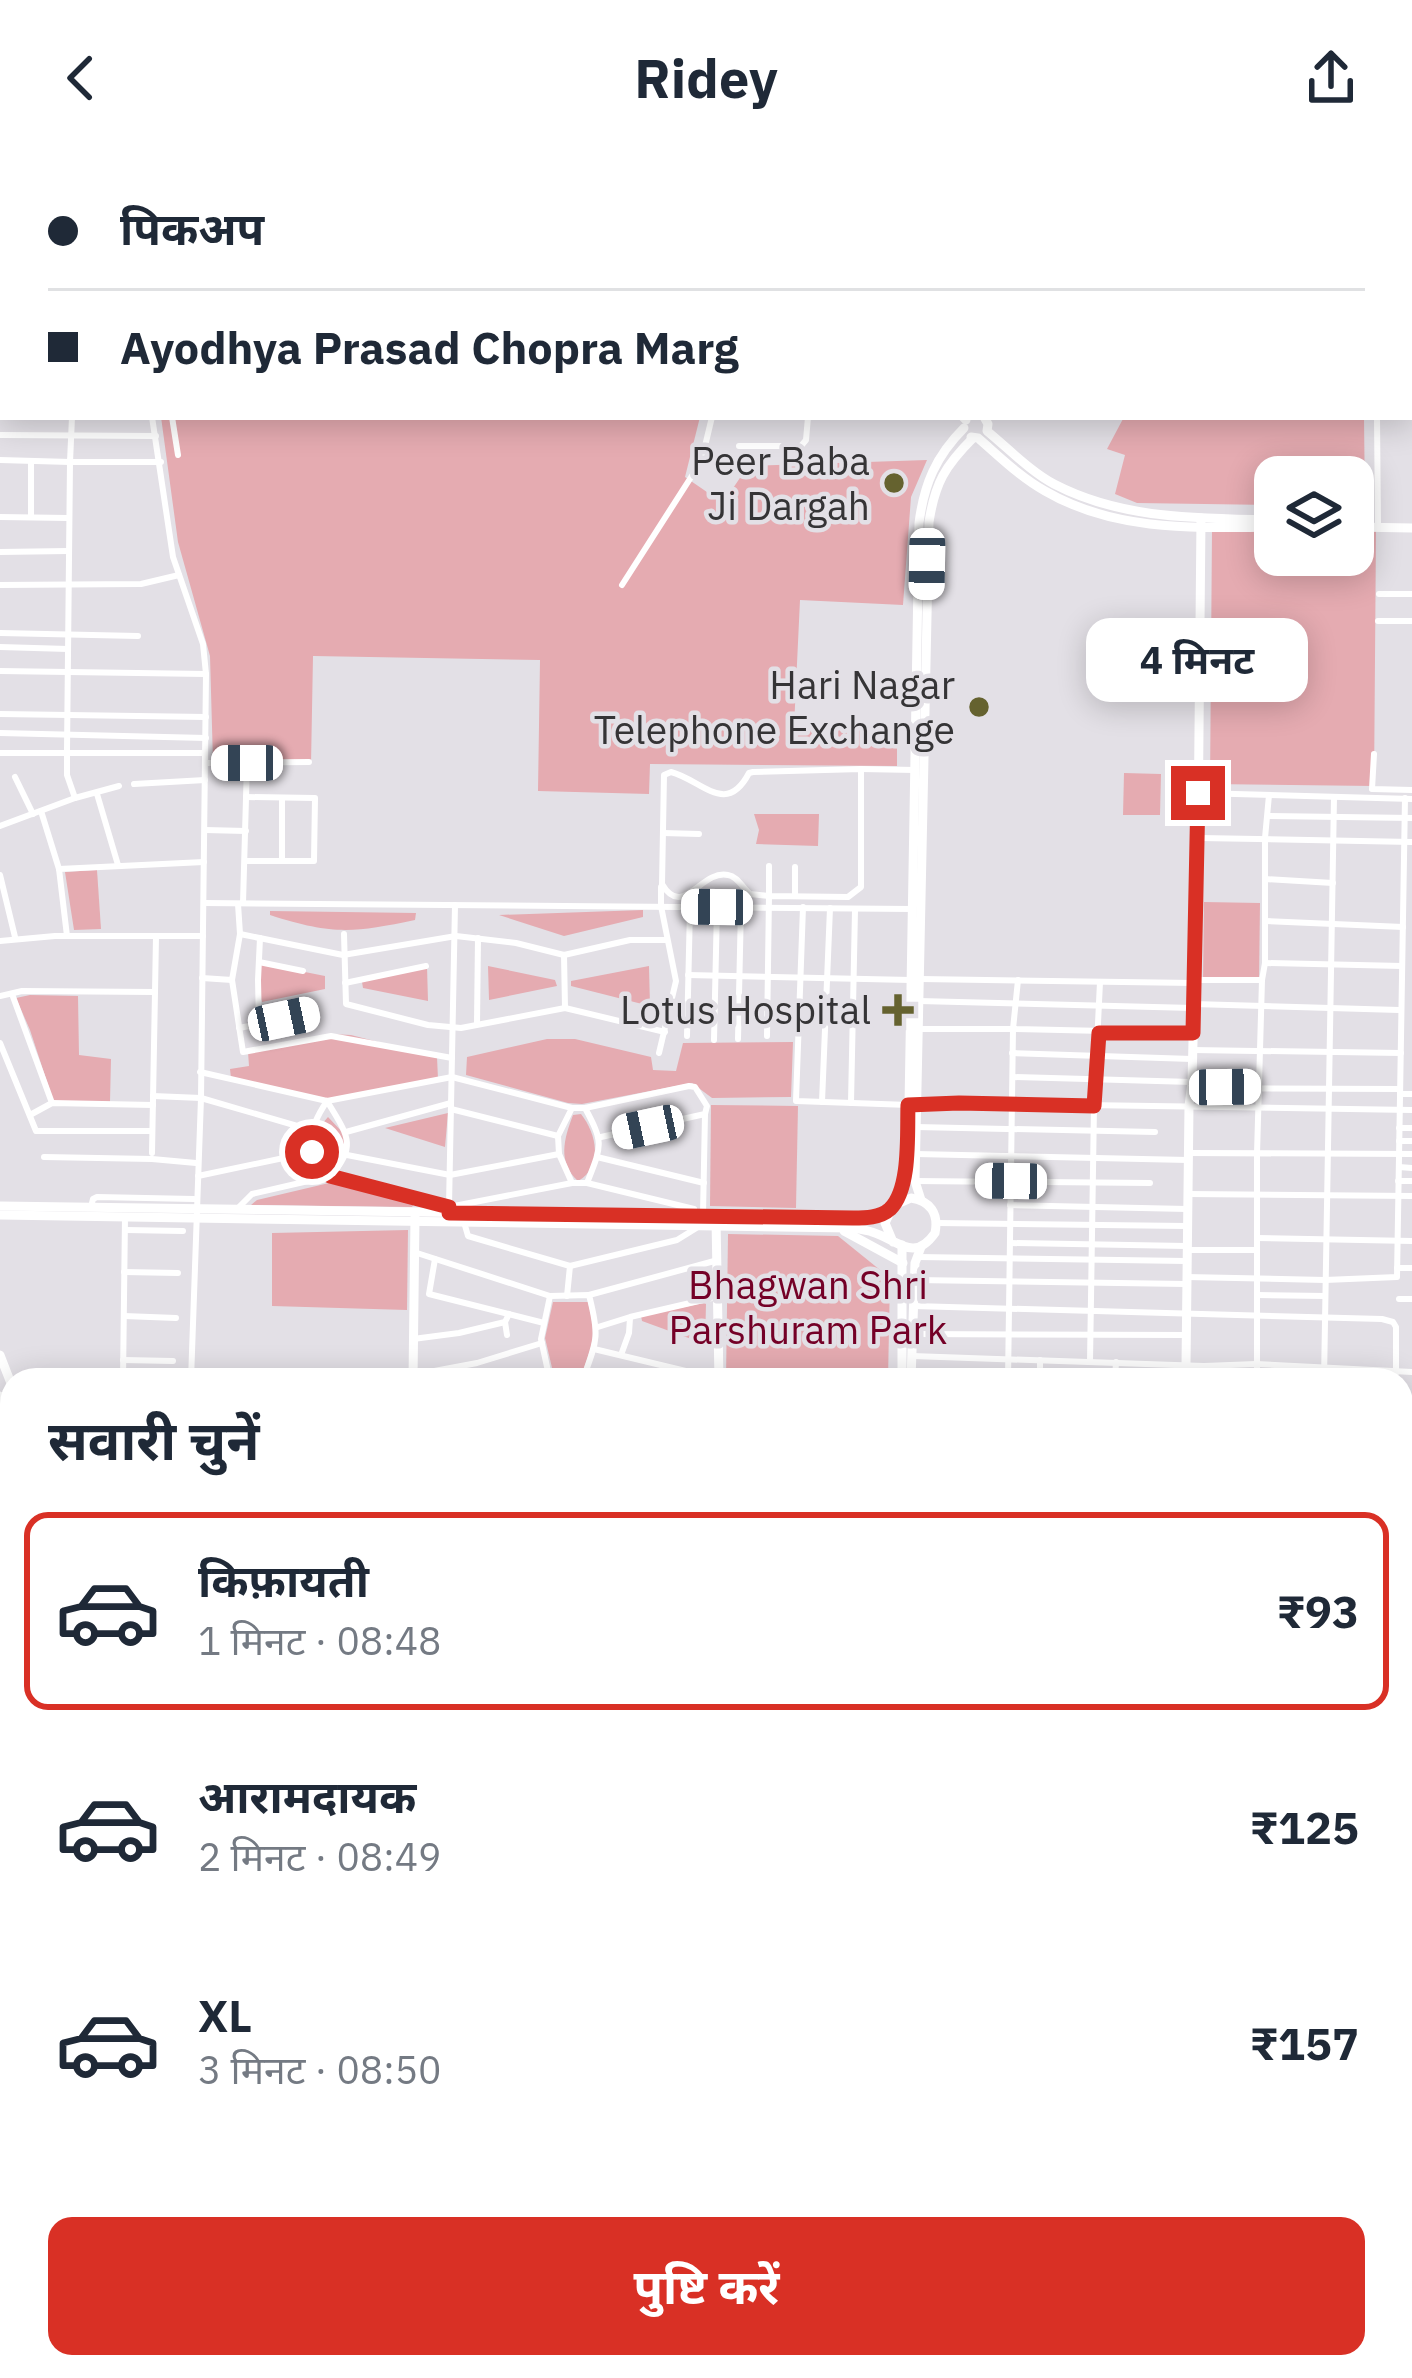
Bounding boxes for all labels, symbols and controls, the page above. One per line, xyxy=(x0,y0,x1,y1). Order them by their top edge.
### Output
text: Ridey xyxy=(634,43,778,113)
icon: back xyxy=(48,45,114,111)
icon: share xyxy=(1298,45,1364,111)
text: पिकअप xyxy=(120,199,264,257)
text: Ayodhya Prasad Chopra Marg xyxy=(120,318,739,376)
place label: Peer Baba Ji Dargah xyxy=(691,435,870,531)
map controls xyxy=(1254,456,1374,576)
button: layers xyxy=(1254,456,1374,576)
marker: Peer Baba Ji Dargah xyxy=(881,470,907,496)
car xyxy=(908,528,946,600)
callout: 4 मिनट xyxy=(1087,619,1309,703)
text: 4 मिनट xyxy=(1140,634,1254,685)
place label: Hari Nagar Telephone Exchange xyxy=(594,659,955,755)
marker: Hari Nagar Telephone Exchange xyxy=(966,694,992,720)
car xyxy=(211,745,283,781)
route end xyxy=(1171,766,1225,820)
car xyxy=(681,888,753,926)
place label: Lotus Hospital xyxy=(620,984,871,1035)
car xyxy=(245,994,323,1044)
marker: Lotus Hospital xyxy=(882,994,914,1026)
car xyxy=(1189,1068,1261,1106)
car xyxy=(609,1102,687,1152)
route start xyxy=(285,1125,339,1179)
car xyxy=(975,1162,1047,1200)
park label: Bhagwan Shri Parshuram Park xyxy=(669,1259,947,1355)
text: सवारी चुनें xyxy=(48,1405,259,1475)
text: किफ़ायती xyxy=(198,1551,369,1609)
icon: car xyxy=(54,1557,162,1665)
text: ₹93 xyxy=(1277,1582,1359,1640)
text: 1 मिनट · 08:48 xyxy=(198,1615,441,1666)
text: आरामदायक xyxy=(198,1767,416,1825)
icon: car xyxy=(54,1773,162,1881)
text: ₹125 xyxy=(1250,1798,1359,1856)
text: 2 मिनट · 08:49 xyxy=(198,1831,441,1882)
text: XL xyxy=(198,1986,252,2044)
icon: car xyxy=(54,1989,162,2097)
text: ₹157 xyxy=(1250,2014,1359,2072)
text: 3 मिनट · 08:50 xyxy=(198,2044,441,2095)
button: पुष्टि करें xyxy=(48,2217,1365,2355)

